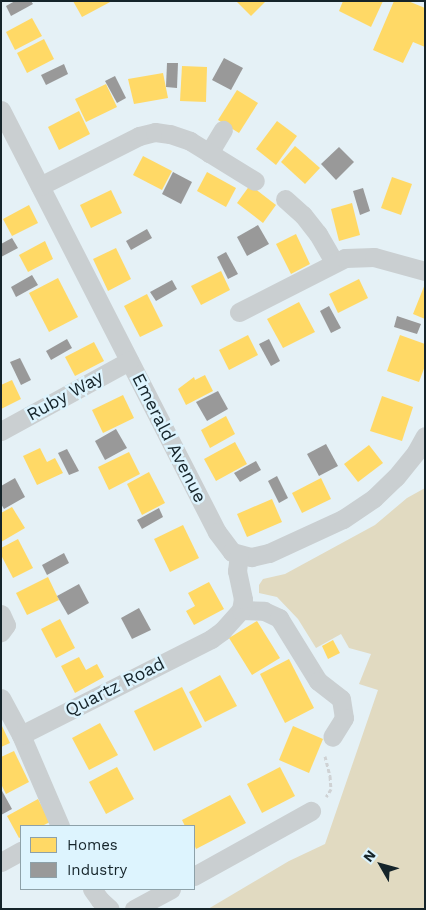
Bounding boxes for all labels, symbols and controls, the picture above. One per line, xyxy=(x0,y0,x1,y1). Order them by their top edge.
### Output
street label: Ruby Way xyxy=(23,366,107,426)
street label: Emerald Avenue xyxy=(127,369,211,507)
street label: Quartz Road xyxy=(62,653,168,721)
legend xyxy=(20,825,195,890)
text: Homes xyxy=(67,836,118,854)
north arrow xyxy=(356,840,406,890)
text: N xyxy=(360,847,379,865)
text: Industry xyxy=(67,861,127,879)

